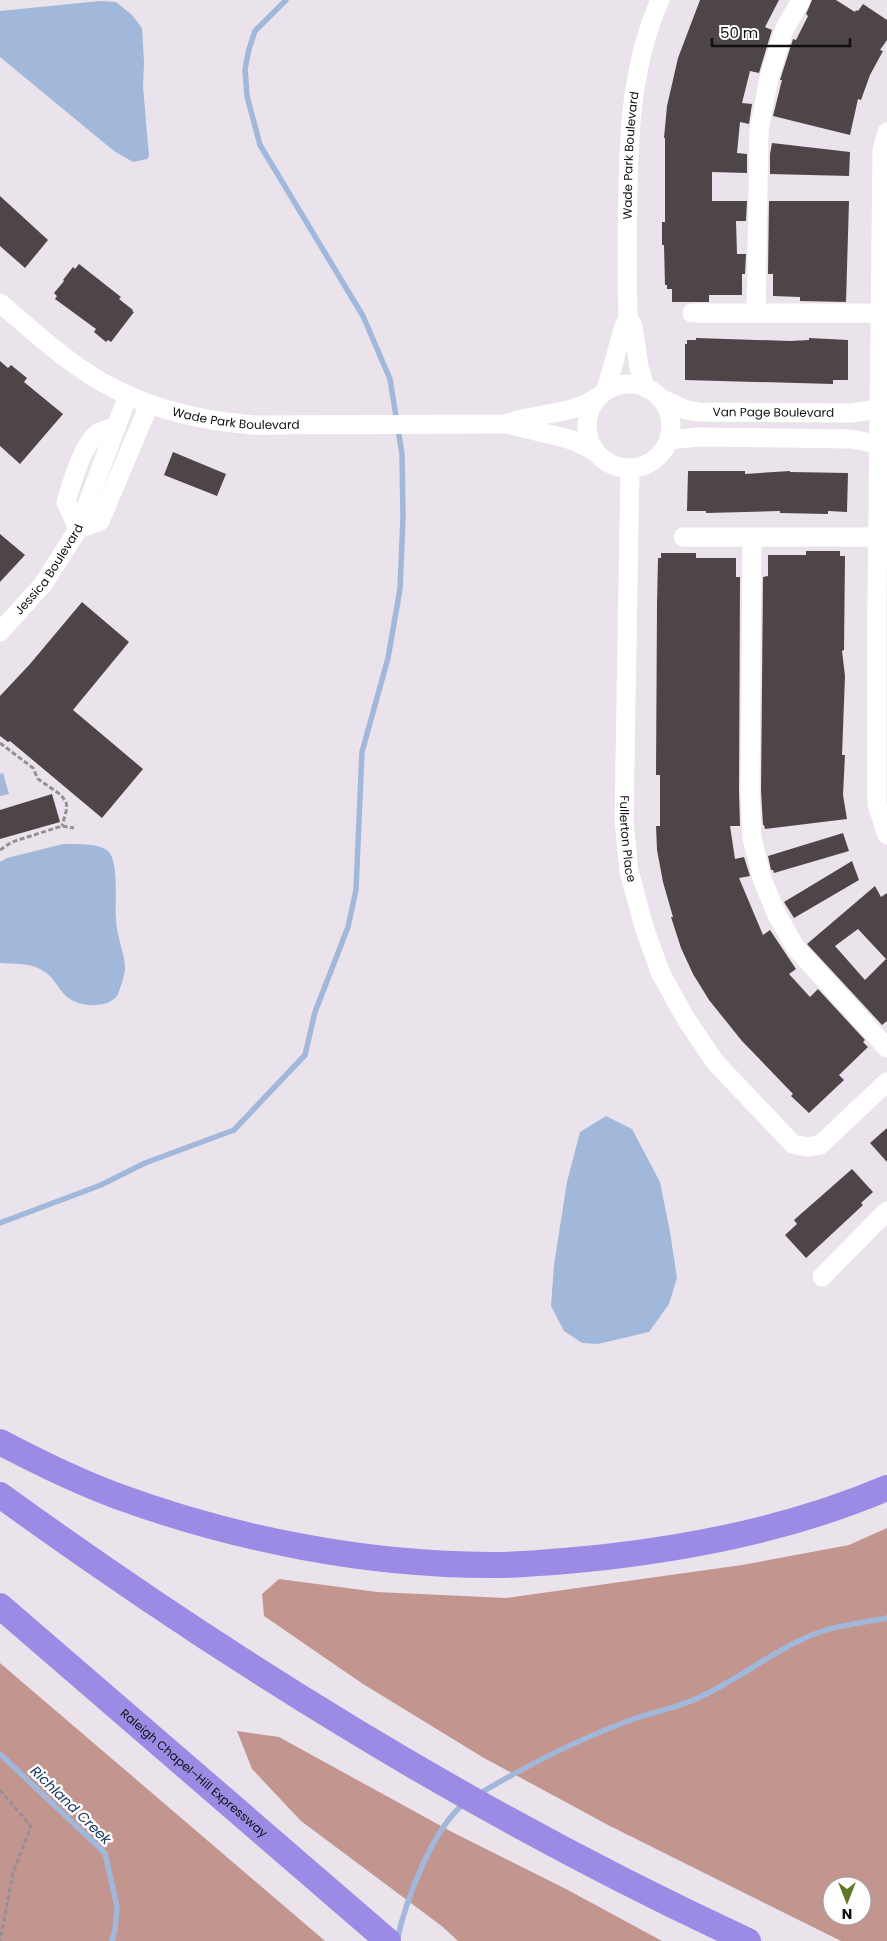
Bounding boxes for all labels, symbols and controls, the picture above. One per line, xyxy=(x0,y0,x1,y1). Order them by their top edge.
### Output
scale bar xyxy=(712,15,850,47)
text: 50 m xyxy=(720,22,758,43)
street label: Wade Park Boulevard xyxy=(618,90,642,220)
street label: Wade Park Boulevard xyxy=(171,403,300,433)
street label: Van Page Boulevard xyxy=(713,403,834,421)
street label: Jessica Boulevard xyxy=(10,522,87,618)
street label: Fullerton Place xyxy=(616,795,641,884)
street label: Raleigh Chapel–Hill Expressway xyxy=(117,1705,271,1841)
water label: Richland Creek xyxy=(26,1761,116,1849)
north arrow xyxy=(822,1876,872,1926)
text: N xyxy=(842,1904,852,1924)

